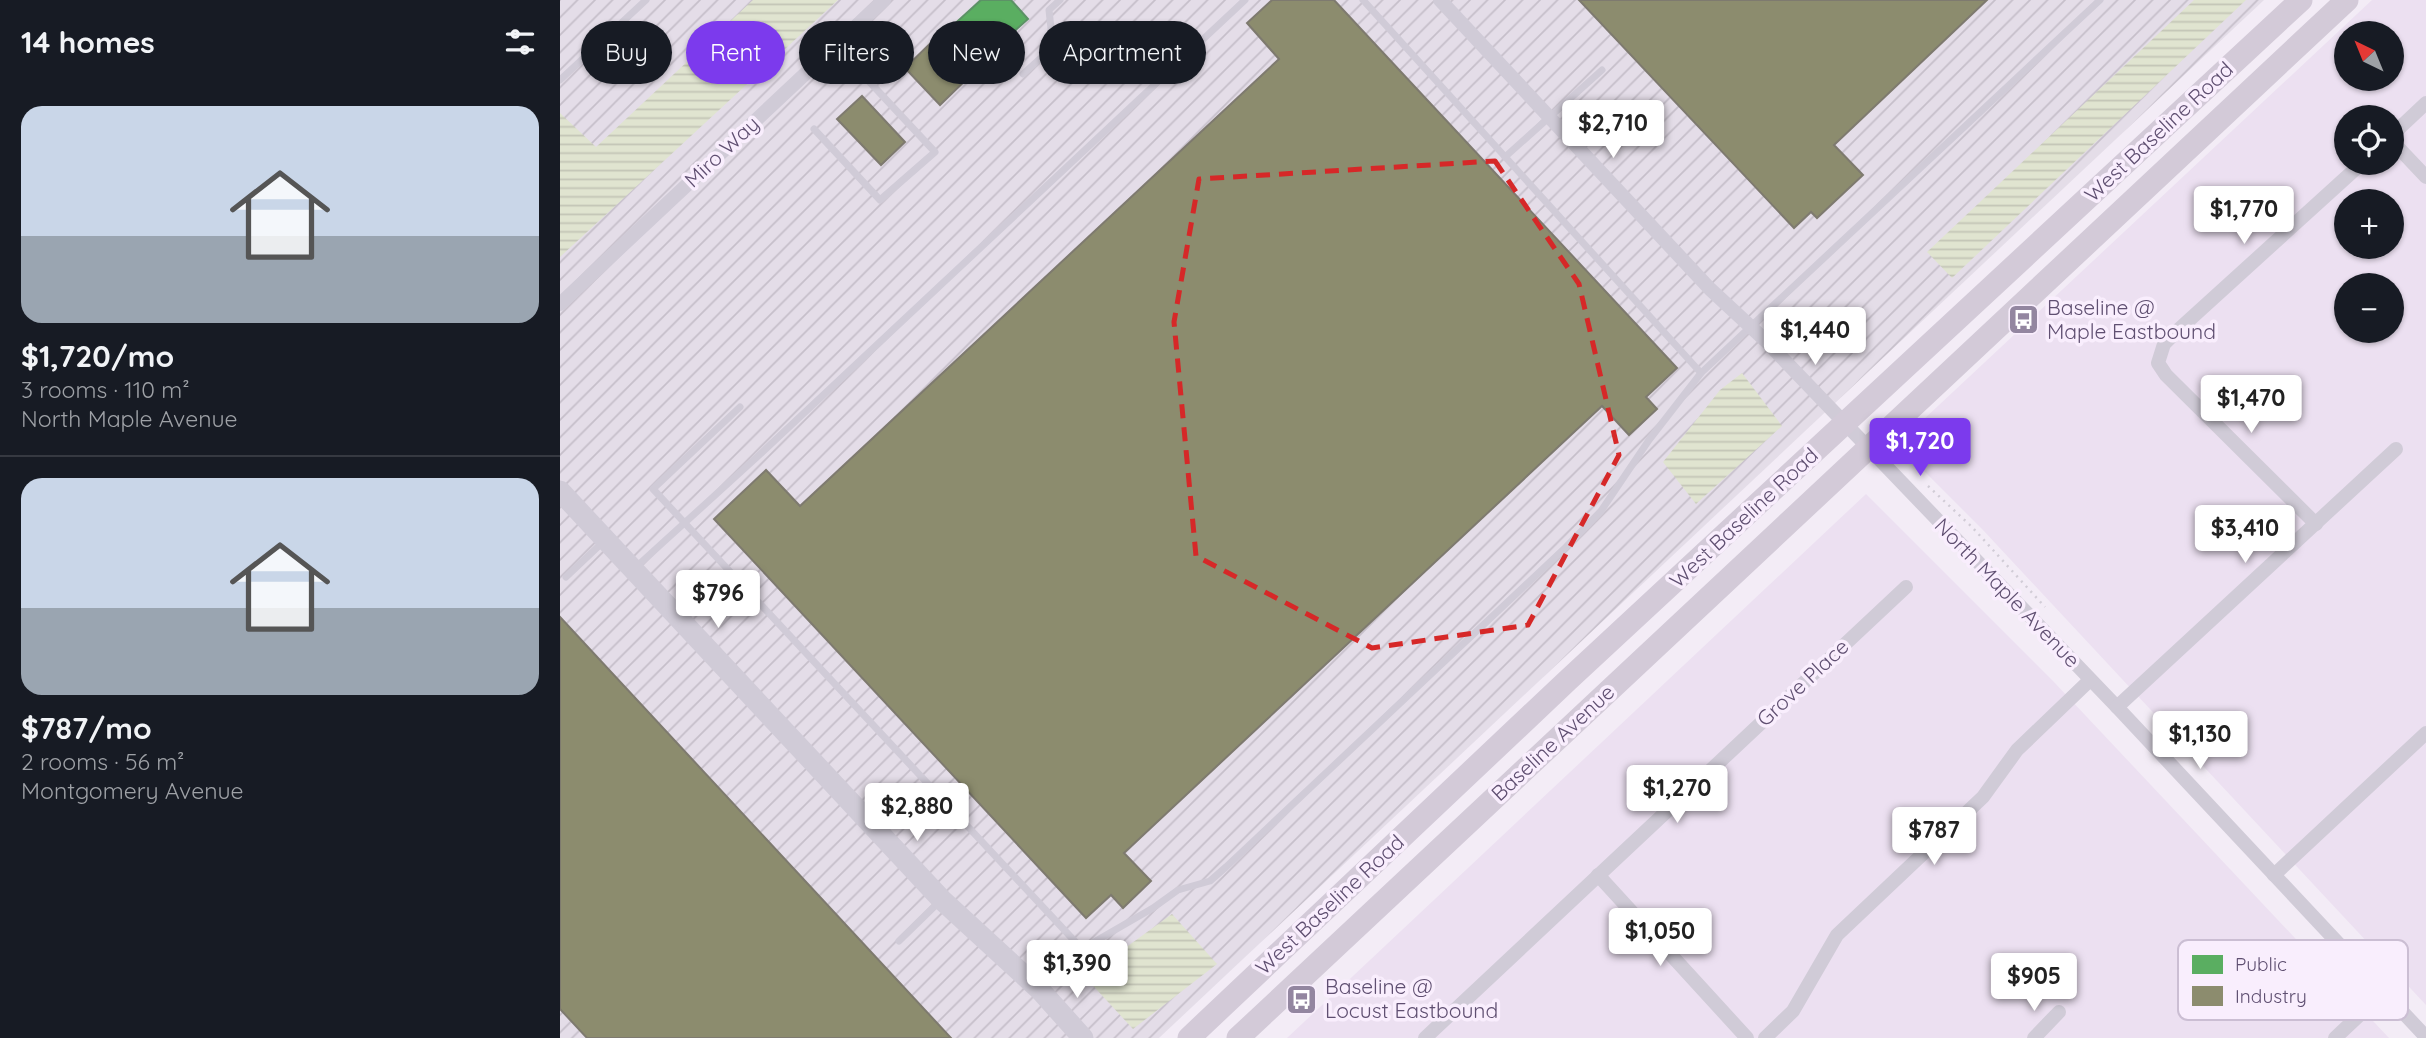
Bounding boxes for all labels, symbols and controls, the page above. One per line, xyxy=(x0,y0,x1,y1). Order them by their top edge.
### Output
chip: Buy xyxy=(581,21,672,84)
chip: Rent xyxy=(686,21,785,84)
chip: Filters xyxy=(799,21,914,84)
chip: New xyxy=(928,21,1025,84)
chip: Apartment xyxy=(1039,21,1206,84)
north arrow xyxy=(2334,21,2404,91)
map controls xyxy=(2334,21,2404,343)
text: 14 homes xyxy=(21,23,155,61)
icon: filters xyxy=(501,23,539,61)
street label: West Baseline Road xyxy=(2079,56,2238,207)
pin: $2,710 xyxy=(1556,100,1670,160)
button: locate xyxy=(2334,105,2404,175)
text: $2,710 xyxy=(1578,108,1648,137)
street label: Miro Way xyxy=(679,110,764,192)
icon: home xyxy=(217,152,343,278)
pin: $1,770 xyxy=(2187,187,2301,246)
button: + xyxy=(2334,189,2404,259)
text: $1,770 xyxy=(2210,194,2278,223)
button: − xyxy=(2334,273,2404,343)
place label: Baseline @ Maple Eastbound xyxy=(2047,294,2216,344)
bus stop icon: Baseline @ Maple Eastbound xyxy=(2007,303,2041,337)
pin: $1,440 xyxy=(1758,308,1872,367)
text: $1,440 xyxy=(1780,315,1850,344)
text: $1,720/mo xyxy=(21,337,174,375)
text: 3 rooms · 110 m² xyxy=(21,375,190,404)
pin: $1,470 xyxy=(2194,376,2308,435)
text: $1,470 xyxy=(2217,383,2285,412)
text: North Maple Avenue xyxy=(21,404,238,433)
pin: $1,720 xyxy=(1863,419,1977,478)
text: $1,720 xyxy=(1886,426,1954,455)
street label: West Baseline Road xyxy=(1664,442,1823,593)
pin: $3,410 xyxy=(2188,505,2302,565)
street label: North Maple Avenue xyxy=(1930,512,2086,672)
text: $3,410 xyxy=(2211,513,2279,542)
icon: home xyxy=(217,524,343,650)
pin: $796 xyxy=(677,570,759,630)
text: $796 xyxy=(692,578,744,607)
street label: Grove Place xyxy=(1751,633,1854,731)
street label: Baseline Avenue xyxy=(1485,679,1619,806)
text: $787/mo xyxy=(21,709,152,747)
pin: $1,130 xyxy=(2143,712,2257,771)
text: $1,130 xyxy=(2169,719,2231,748)
text: 2 rooms · 56 m² xyxy=(21,747,184,776)
pin: $1,270 xyxy=(1620,766,1734,825)
text: $1,270 xyxy=(1643,773,1711,802)
text: Montgomery Avenue xyxy=(21,776,244,805)
pin: $2,880 xyxy=(860,784,974,843)
text: $2,880 xyxy=(881,791,953,820)
pin: $787 xyxy=(1893,808,1975,867)
text: $787 xyxy=(1908,815,1960,844)
street label: West Baseline Road xyxy=(1250,829,1409,980)
pin: $1,050 xyxy=(1603,908,1717,968)
text: $1,050 xyxy=(1625,916,1695,945)
pin: $1,390 xyxy=(1020,940,1134,1000)
legend xyxy=(2178,940,2408,1020)
text: $1,390 xyxy=(1043,948,1111,977)
text: Public xyxy=(2235,952,2287,976)
pin: $905 xyxy=(1993,954,2075,1013)
text: $905 xyxy=(2007,961,2061,990)
place label: Baseline @ Locust Eastbound xyxy=(1325,973,1498,1023)
bus stop icon: Baseline @ Locust Eastbound xyxy=(1285,982,1319,1016)
text: Industry xyxy=(2235,984,2307,1008)

